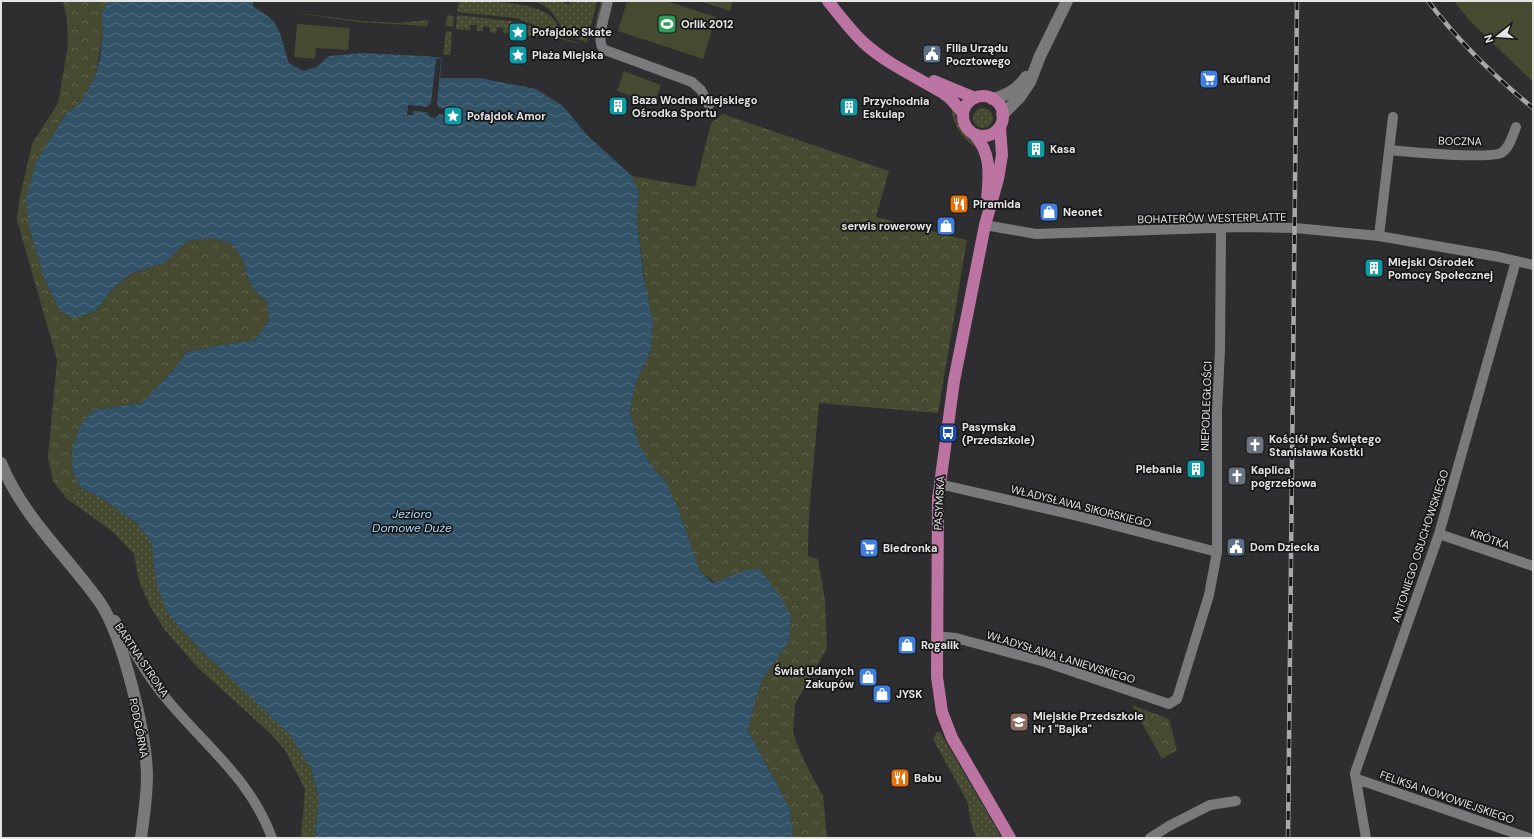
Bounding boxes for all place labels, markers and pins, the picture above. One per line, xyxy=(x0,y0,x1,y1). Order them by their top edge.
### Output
sports icon: Orlik 2012 xyxy=(656,13,678,35)
place label: Orlik 2012 xyxy=(681,17,733,31)
place icon: Pofajdok Skate xyxy=(507,21,529,43)
place label: Pofajdok Skate xyxy=(532,25,612,39)
place label: Filia Urządu Pocztowego xyxy=(946,41,1011,68)
public building icon: Filia Urządu Pocztowego xyxy=(921,43,943,65)
place icon: Plaża Miejska xyxy=(507,44,529,66)
place label: Plaża Miejska xyxy=(532,48,603,62)
supermarket icon: Kaufland xyxy=(1198,68,1220,90)
place label: Kaufland xyxy=(1223,72,1270,86)
place label: Baza Wodna Miejskiego Ośrodka Sportu xyxy=(632,93,758,120)
place label: Przychodnia Eskulap xyxy=(863,94,929,121)
building icon: Baza Wodna Miejskiego Ośrodka Sportu xyxy=(607,95,629,117)
building icon: Przychodnia Eskulap xyxy=(838,96,860,118)
place icon: Pofajdok Amor xyxy=(442,105,464,127)
place label: Pofajdok Amor xyxy=(467,109,546,123)
building icon: Kasa xyxy=(1025,138,1047,160)
place label: Kasa xyxy=(1050,142,1076,156)
restaurant icon: Piramida xyxy=(948,193,970,215)
place label: Piramida xyxy=(973,197,1021,211)
shop icon: Neonet xyxy=(1038,201,1060,223)
place label: Neonet xyxy=(1063,205,1103,219)
shop icon: serwis rowerowy xyxy=(935,215,957,237)
place label: serwis rowerowy xyxy=(842,219,932,233)
place label: Miejski Ośrodek Pomocy Społecznej xyxy=(1388,255,1493,282)
building icon: Miejski Ośrodek Pomocy Społecznej xyxy=(1363,257,1385,279)
place label: Pasymska (Przedszkole) xyxy=(962,420,1035,447)
bus stop icon: Pasymska (Przedszkole) xyxy=(937,422,959,444)
place label: Kościół pw. Świętego Stanisława Kostki xyxy=(1269,432,1381,459)
church icon: Kościół pw. Świętego Stanisława Kostki xyxy=(1244,434,1266,456)
building icon: Plebania xyxy=(1185,458,1207,480)
place label: Plebania xyxy=(1136,462,1182,476)
place label: Kaplica pogrzebowa xyxy=(1251,463,1317,490)
church icon: Kaplica pogrzebowa xyxy=(1226,465,1248,487)
public building icon: Dom Dziecka xyxy=(1225,536,1247,558)
supermarket icon: Biedronka xyxy=(858,537,880,559)
place label: Dom Dziecka xyxy=(1250,540,1320,554)
place label: Biedronka xyxy=(883,541,937,555)
shop icon: Rogalik xyxy=(896,634,918,656)
place label: Rogalik xyxy=(921,638,960,652)
place label: Świat Udanych Zakupów xyxy=(774,664,854,691)
shop icon: Świat Udanych Zakupów xyxy=(857,666,879,688)
shop icon: JYSK xyxy=(871,683,893,705)
place label: JYSK xyxy=(896,687,922,701)
place label: Miejskie Przedszkole Nr 1 "Bajka" xyxy=(1033,709,1144,736)
school or university icon: Miejskie Przedszkole Nr 1 "Bajka" xyxy=(1008,711,1030,733)
restaurant icon: Babu xyxy=(889,767,911,789)
place label: Babu xyxy=(914,771,942,785)

